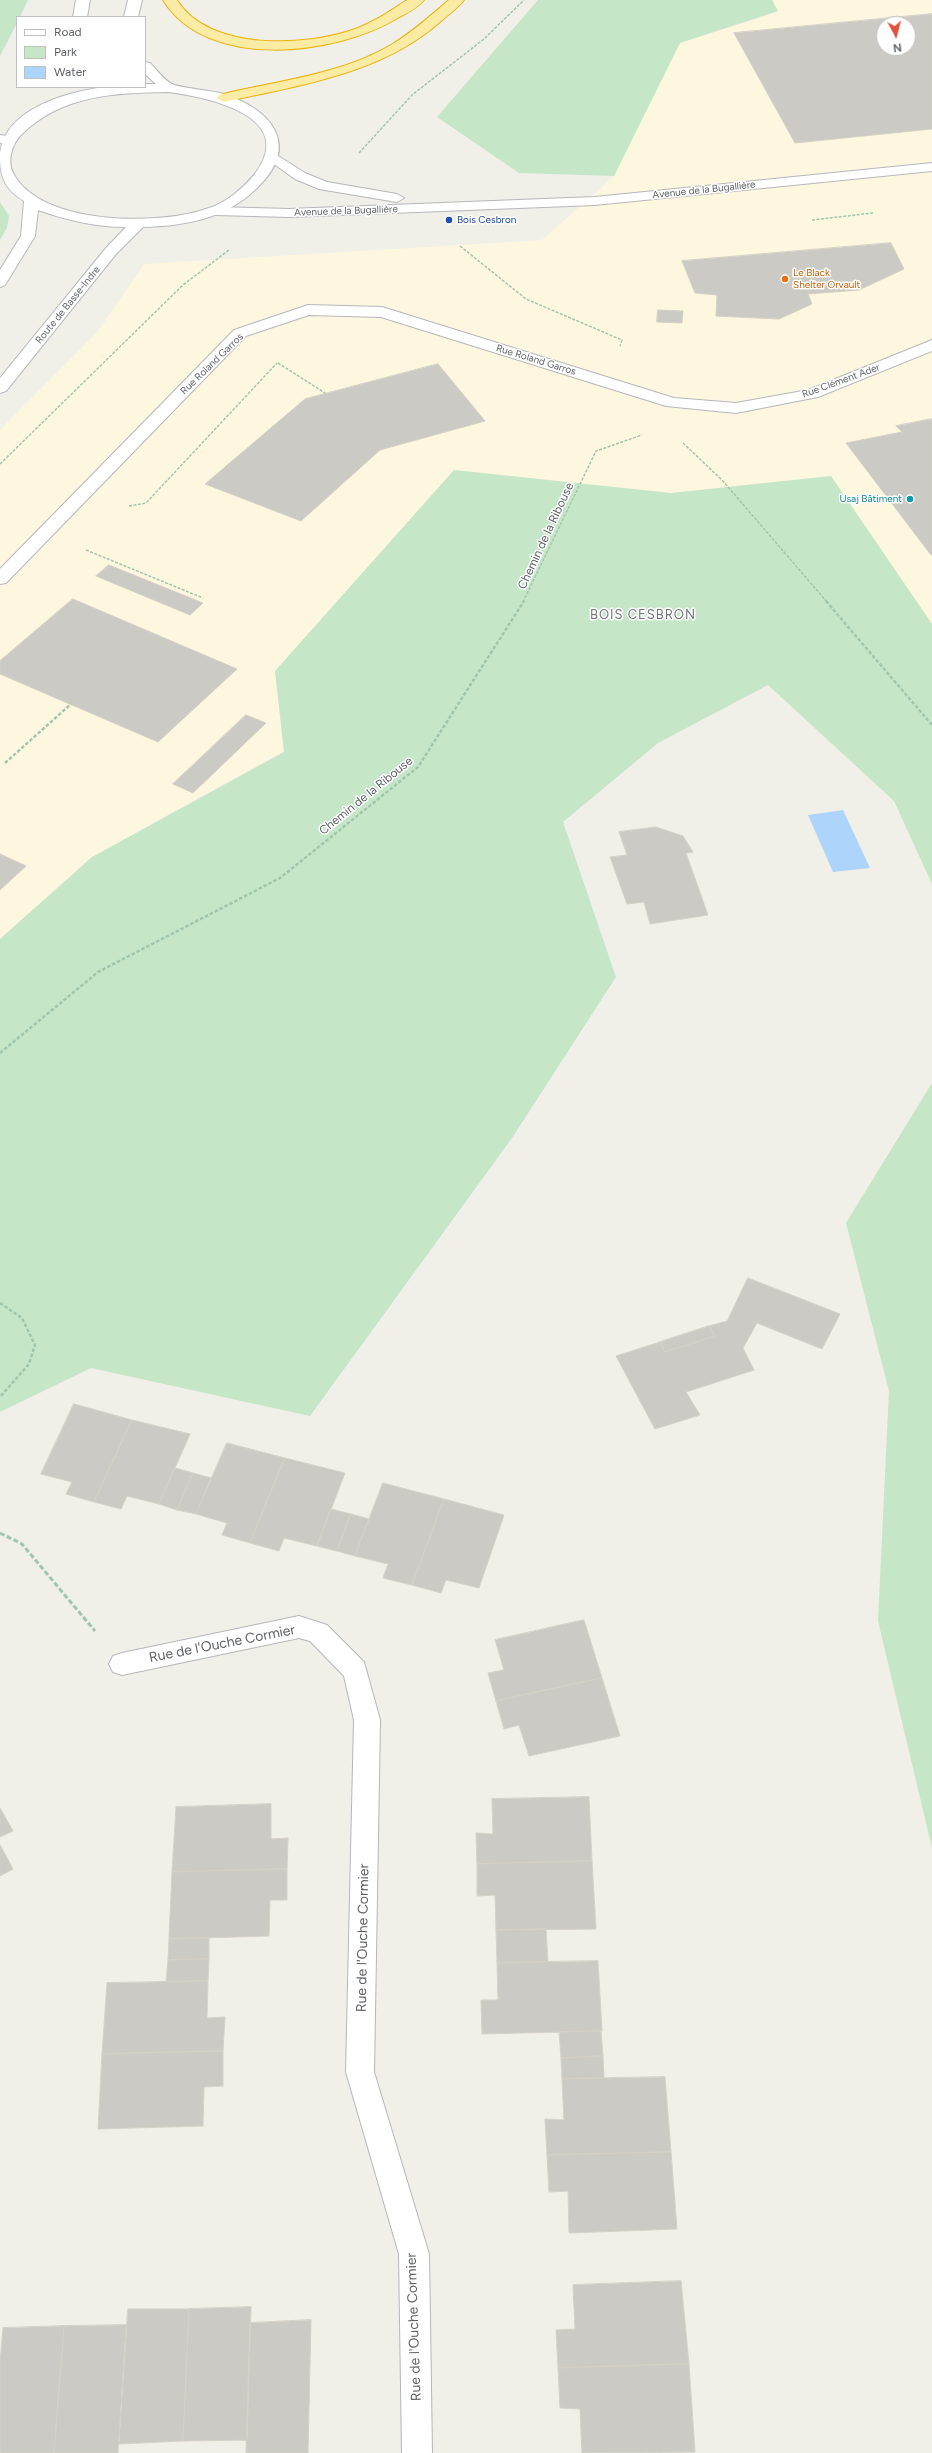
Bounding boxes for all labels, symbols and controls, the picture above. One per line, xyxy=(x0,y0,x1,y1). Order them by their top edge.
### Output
legend xyxy=(16,16,146,88)
north arrow xyxy=(876,16,916,56)
text: Road xyxy=(54,25,82,39)
text: N xyxy=(892,40,902,54)
text: Park xyxy=(54,45,77,59)
text: Water xyxy=(54,65,86,79)
street label: Avenue de la Bugallière xyxy=(652,179,756,201)
street label: Avenue de la Bugallière xyxy=(294,203,398,219)
place label: Bois Cesbron xyxy=(457,214,516,226)
marker: Bois Cesbron xyxy=(444,215,454,225)
street label: Route de Basse-Indre xyxy=(33,264,103,346)
place label: Le Black Shelter Orvault xyxy=(793,267,860,290)
marker: Le Black Shelter Orvault xyxy=(780,274,790,284)
street label: Rue Roland Garros xyxy=(178,331,246,397)
street label: Rue Roland Garros xyxy=(495,342,577,378)
street label: Rue Clément Ader xyxy=(800,361,882,401)
street label: Chemin de la Ribouse xyxy=(515,480,577,592)
place label: Usaj Bâtiment xyxy=(839,493,902,505)
marker: Usaj Bâtiment xyxy=(905,494,915,504)
district label: BOIS CESBRON xyxy=(590,607,696,623)
street label: Chemin de la Ribouse xyxy=(316,754,416,838)
street label: Rue de l'Ouche Cormier xyxy=(148,1622,296,1666)
street label: Rue de l'Ouche Cormier xyxy=(353,1864,373,2012)
street label: Rue de l'Ouche Cormier xyxy=(403,2252,425,2402)

